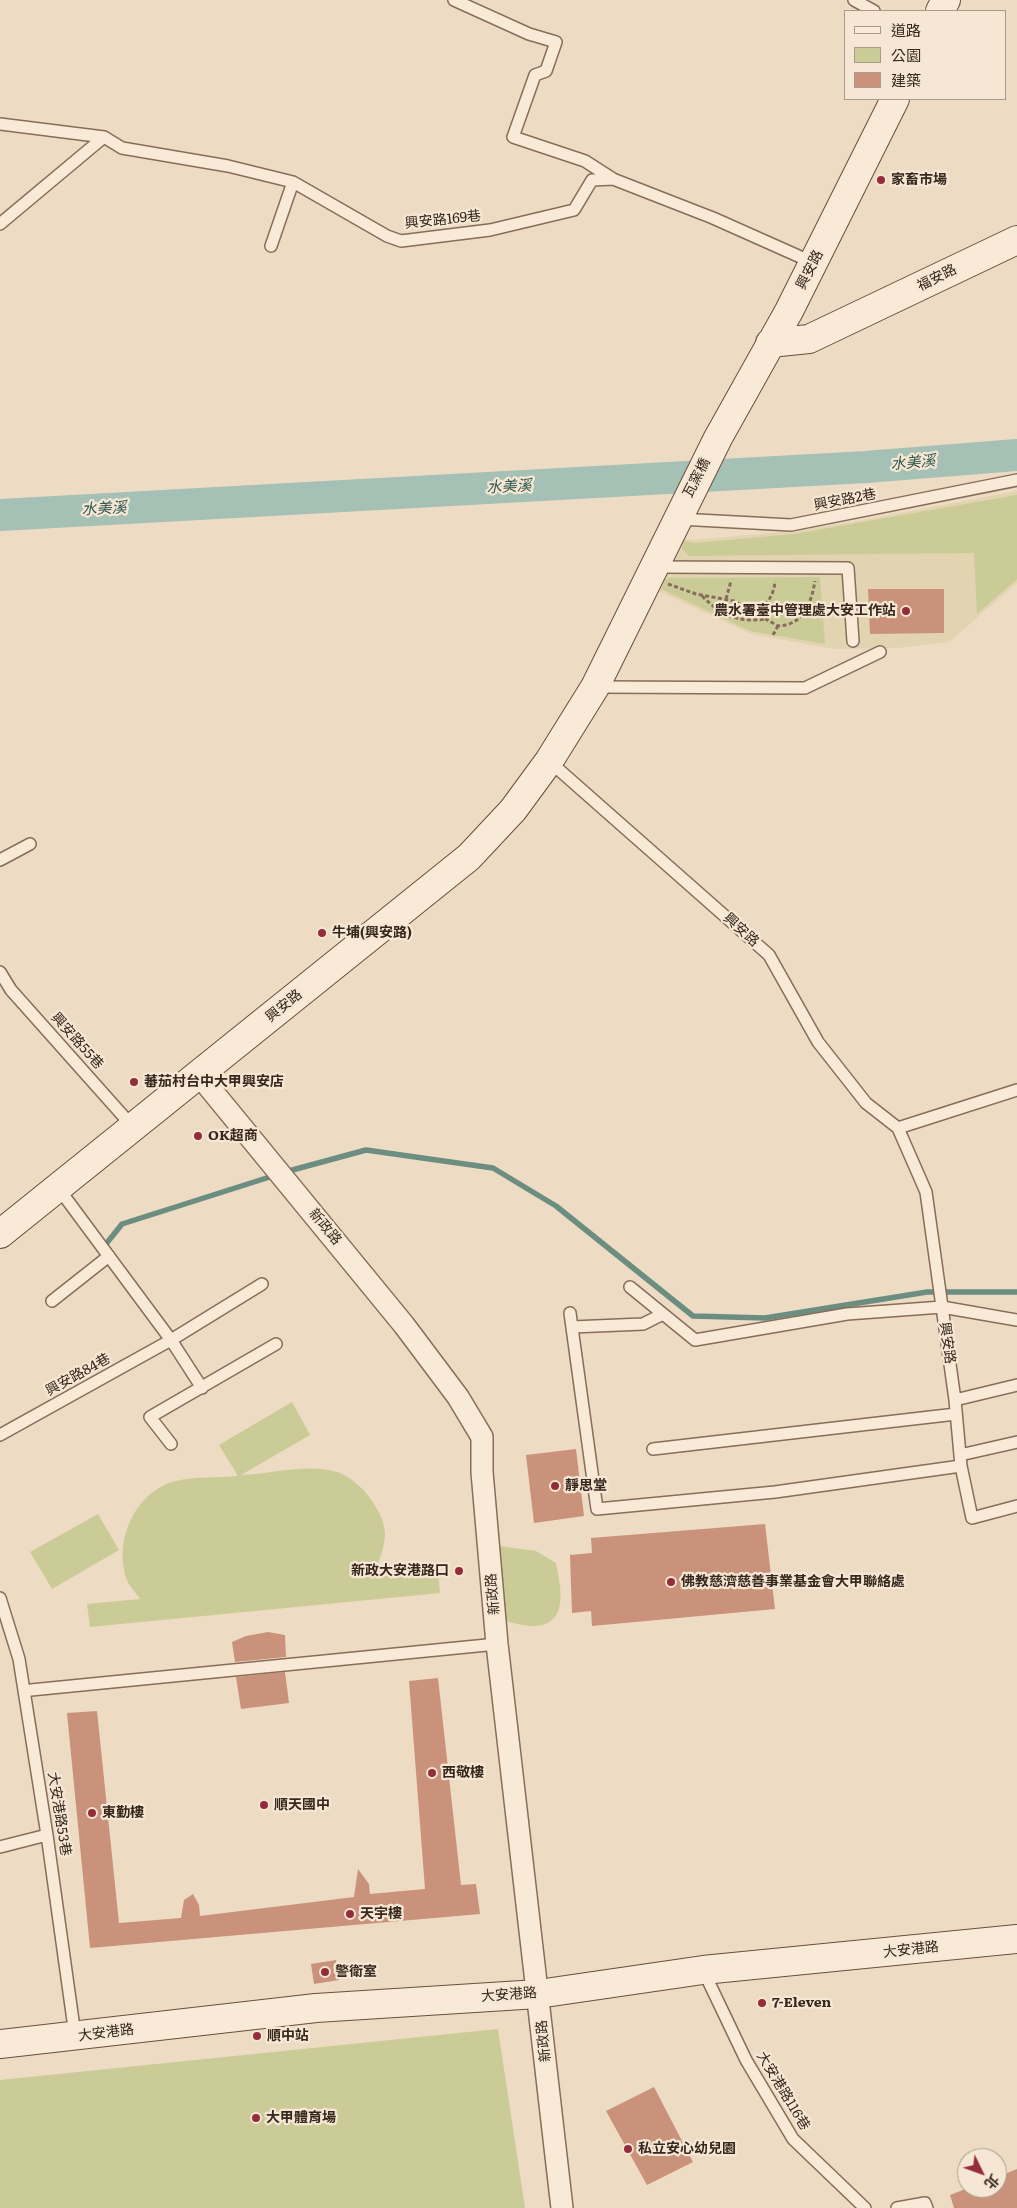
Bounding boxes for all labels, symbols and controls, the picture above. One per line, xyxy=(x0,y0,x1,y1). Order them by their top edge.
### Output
legend xyxy=(844,10,1007,100)
text: 道路 xyxy=(891,18,921,41)
text: 公園 xyxy=(891,43,921,66)
text: 建築 xyxy=(891,68,921,91)
place label: 家畜市場 xyxy=(891,172,947,188)
marker: 家畜市場 xyxy=(875,174,887,186)
street label: 興安路169巷 xyxy=(404,208,482,232)
street label: 興安路 xyxy=(793,247,827,293)
street label: 福安路 xyxy=(914,261,960,295)
water label: 水美溪 xyxy=(890,452,936,474)
street label: 瓦窯橋 xyxy=(680,455,714,501)
water label: 水美溪 xyxy=(486,477,532,497)
street label: 興安路2巷 xyxy=(812,486,878,514)
water label: 水美溪 xyxy=(81,499,127,519)
place label: 農水署臺中管理處大安工作站 xyxy=(714,603,896,619)
marker: 農水署臺中管理處大安工作站 xyxy=(900,605,912,617)
street label: 興安路 xyxy=(720,910,762,950)
place label: 牛埔(興安路) xyxy=(332,925,412,941)
marker: 牛埔(興安路) xyxy=(316,927,328,939)
street label: 興安路 xyxy=(262,986,306,1026)
street label: 興安路55巷 xyxy=(47,1009,107,1073)
place label: 蕃茄村台中大甲興安店 xyxy=(144,1074,284,1090)
marker: 蕃茄村台中大甲興安店 xyxy=(128,1076,140,1088)
place label: OK超商 xyxy=(208,1128,258,1144)
marker: OK超商 xyxy=(192,1130,204,1142)
street label: 新政路 xyxy=(305,1206,345,1248)
street label: 興安路 xyxy=(936,1321,958,1365)
street label: 興安路84巷 xyxy=(43,1350,113,1400)
place label: 靜思堂 xyxy=(565,1478,607,1494)
marker: 靜思堂 xyxy=(549,1480,561,1492)
place label: 新政大安港路口 xyxy=(351,1563,449,1579)
marker: 新政大安港路口 xyxy=(453,1565,465,1577)
street label: 新政路 xyxy=(483,1572,503,1616)
place label: 佛教慈濟慈善事業基金會大甲聯絡處 xyxy=(681,1574,905,1590)
marker: 佛教慈濟慈善事業基金會大甲聯絡處 xyxy=(665,1576,677,1588)
place label: 西敬樓 xyxy=(442,1765,484,1781)
marker: 西敬樓 xyxy=(426,1767,438,1779)
street label: 大安港路53巷 xyxy=(44,1771,74,1857)
place label: 順天國中 xyxy=(274,1797,330,1813)
marker: 順天國中 xyxy=(258,1799,270,1811)
place label: 東勤樓 xyxy=(102,1805,144,1821)
marker: 東勤樓 xyxy=(86,1807,98,1819)
place label: 天宇樓 xyxy=(360,1906,402,1922)
marker: 天宇樓 xyxy=(344,1908,356,1920)
street label: 大安港路 xyxy=(882,1939,940,1961)
place label: 警衛室 xyxy=(335,1964,377,1980)
marker: 警衛室 xyxy=(319,1966,331,1978)
street label: 大安港路 xyxy=(480,1985,538,2005)
place label: 7-Eleven xyxy=(772,1995,831,2011)
marker: 7-Eleven xyxy=(756,1997,768,2009)
street label: 新政路 xyxy=(533,2019,555,2063)
street label: 大安港路 xyxy=(77,2021,135,2045)
place label: 順中站 xyxy=(267,2028,309,2044)
marker: 順中站 xyxy=(251,2030,263,2042)
street label: 大安港路116巷 xyxy=(753,2049,813,2133)
place label: 大甲體育場 xyxy=(266,2110,336,2126)
marker: 大甲體育場 xyxy=(250,2112,262,2124)
place label: 私立安心幼兒園 xyxy=(638,2141,736,2157)
marker: 私立安心幼兒園 xyxy=(622,2143,634,2155)
north arrow xyxy=(957,2148,1007,2198)
text: 北 xyxy=(980,2170,1005,2194)

